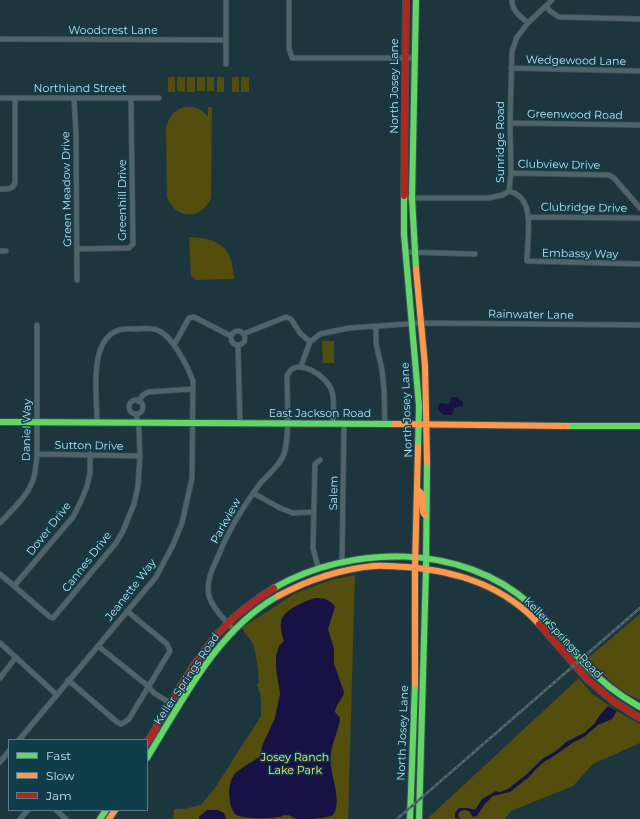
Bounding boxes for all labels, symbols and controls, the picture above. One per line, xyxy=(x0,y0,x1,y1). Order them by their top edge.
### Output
street label: Woodcrest Lane xyxy=(68,24,158,38)
street label: North Josey Lane xyxy=(388,38,402,134)
street label: Wedgewood Lane xyxy=(526,54,626,68)
street label: Northland Street xyxy=(34,82,126,96)
street label: Sunridge Road xyxy=(494,101,508,183)
street label: Greenwood Road xyxy=(527,108,623,122)
street label: Green Meadow Drive xyxy=(59,131,75,247)
street label: Clubview Drive xyxy=(518,158,600,172)
street label: Greenhill Drive xyxy=(116,159,130,241)
street label: Clubridge Drive xyxy=(541,201,627,215)
street label: Embassy Way xyxy=(542,247,618,261)
street label: Rainwater Lane xyxy=(488,308,574,322)
street label: North Josey Lane xyxy=(399,362,415,458)
street label: Daniel Way xyxy=(20,399,34,461)
street label: East Jackson Road xyxy=(269,407,371,421)
street label: Sutton Drive xyxy=(55,439,123,453)
street label: Salem xyxy=(327,476,341,510)
street label: Parkview xyxy=(208,496,244,546)
street label: Dover Drive xyxy=(24,500,74,558)
street label: Cannes Drive xyxy=(59,529,115,595)
street label: Jeanette Way xyxy=(103,557,159,623)
street label: Keller Springs Road xyxy=(521,595,605,681)
street label: Keller Springs Road xyxy=(151,631,223,727)
street label: North Josey Lane xyxy=(395,685,411,781)
legend xyxy=(8,739,148,811)
text: Fast xyxy=(46,748,71,763)
park label: Josey Ranch Lake Park xyxy=(261,751,329,777)
text: Slow xyxy=(46,768,75,783)
text: Jam xyxy=(46,788,72,803)

